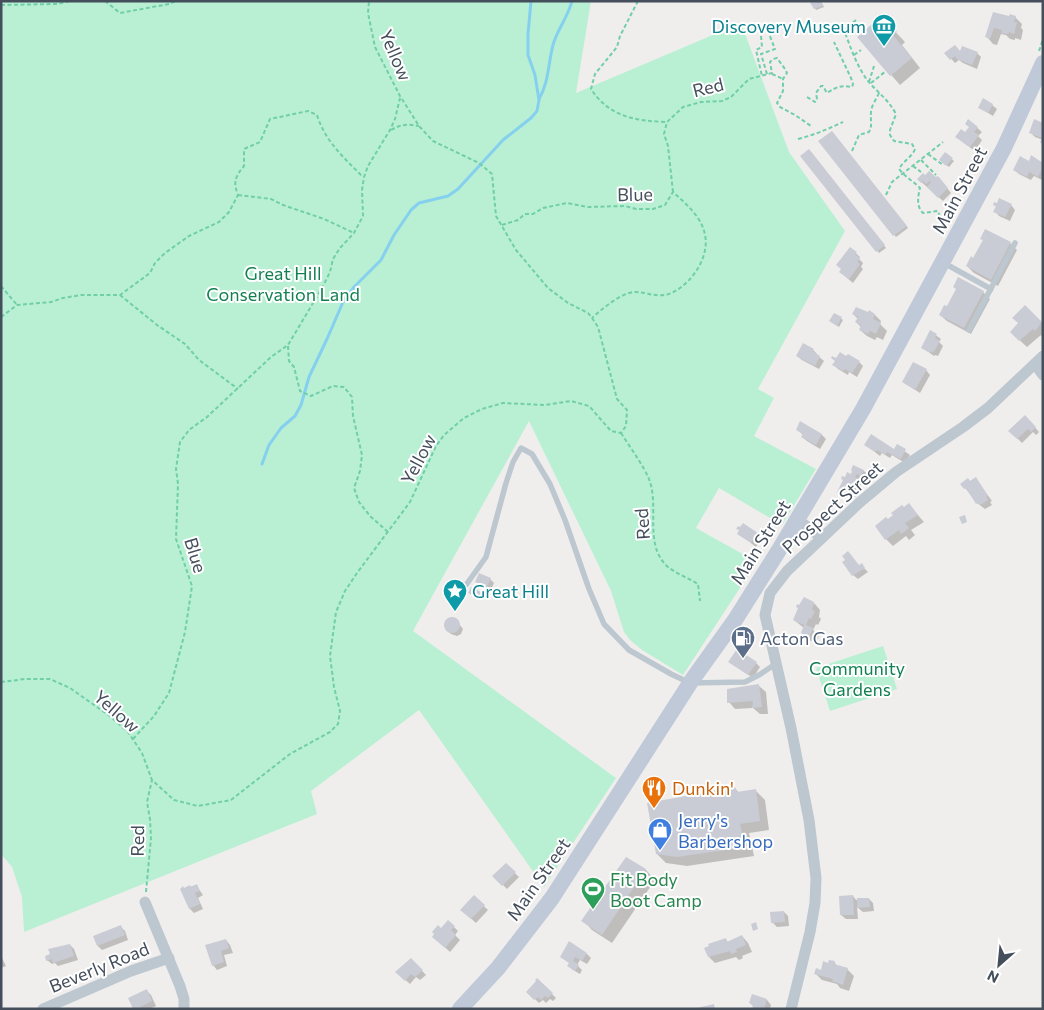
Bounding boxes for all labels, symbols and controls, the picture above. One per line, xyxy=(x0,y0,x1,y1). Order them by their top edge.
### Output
museum icon: Discovery Museum xyxy=(871,13,897,47)
place label: Discovery Museum xyxy=(712,15,866,37)
street label: Yellow xyxy=(375,26,417,84)
street label: Red xyxy=(690,73,726,101)
street label: Main Street xyxy=(927,143,991,237)
street label: Blue xyxy=(617,183,653,205)
park label: Great Hill Conservation Land xyxy=(206,262,360,305)
street label: Yellow xyxy=(396,430,440,488)
street label: Prospect Street xyxy=(777,456,887,558)
street label: Main Street xyxy=(725,496,795,588)
street label: Red xyxy=(630,508,654,540)
street label: Blue xyxy=(180,535,212,575)
place icon: Great Hill xyxy=(442,578,468,612)
place label: Great Hill xyxy=(472,580,549,602)
fuel station icon: Acton Gas xyxy=(730,625,756,659)
place label: Acton Gas xyxy=(760,627,843,649)
park label: Community Gardens xyxy=(809,657,905,700)
street label: Yellow xyxy=(90,685,144,737)
restaurant icon: Dunkin' xyxy=(641,775,667,809)
place label: Dunkin' xyxy=(672,777,734,799)
place label: Jerry's Barbershop xyxy=(678,809,773,852)
shop icon: Jerry's Barbershop xyxy=(647,817,673,851)
street label: Red xyxy=(126,825,148,857)
street label: Main Street xyxy=(502,833,574,925)
place label: Fit Body Boot Camp xyxy=(610,868,702,911)
sports icon: Fit Body Boot Camp xyxy=(580,876,606,910)
street label: Beverly Road xyxy=(46,937,152,997)
north arrow xyxy=(974,940,1024,990)
text: N xyxy=(984,967,1001,987)

